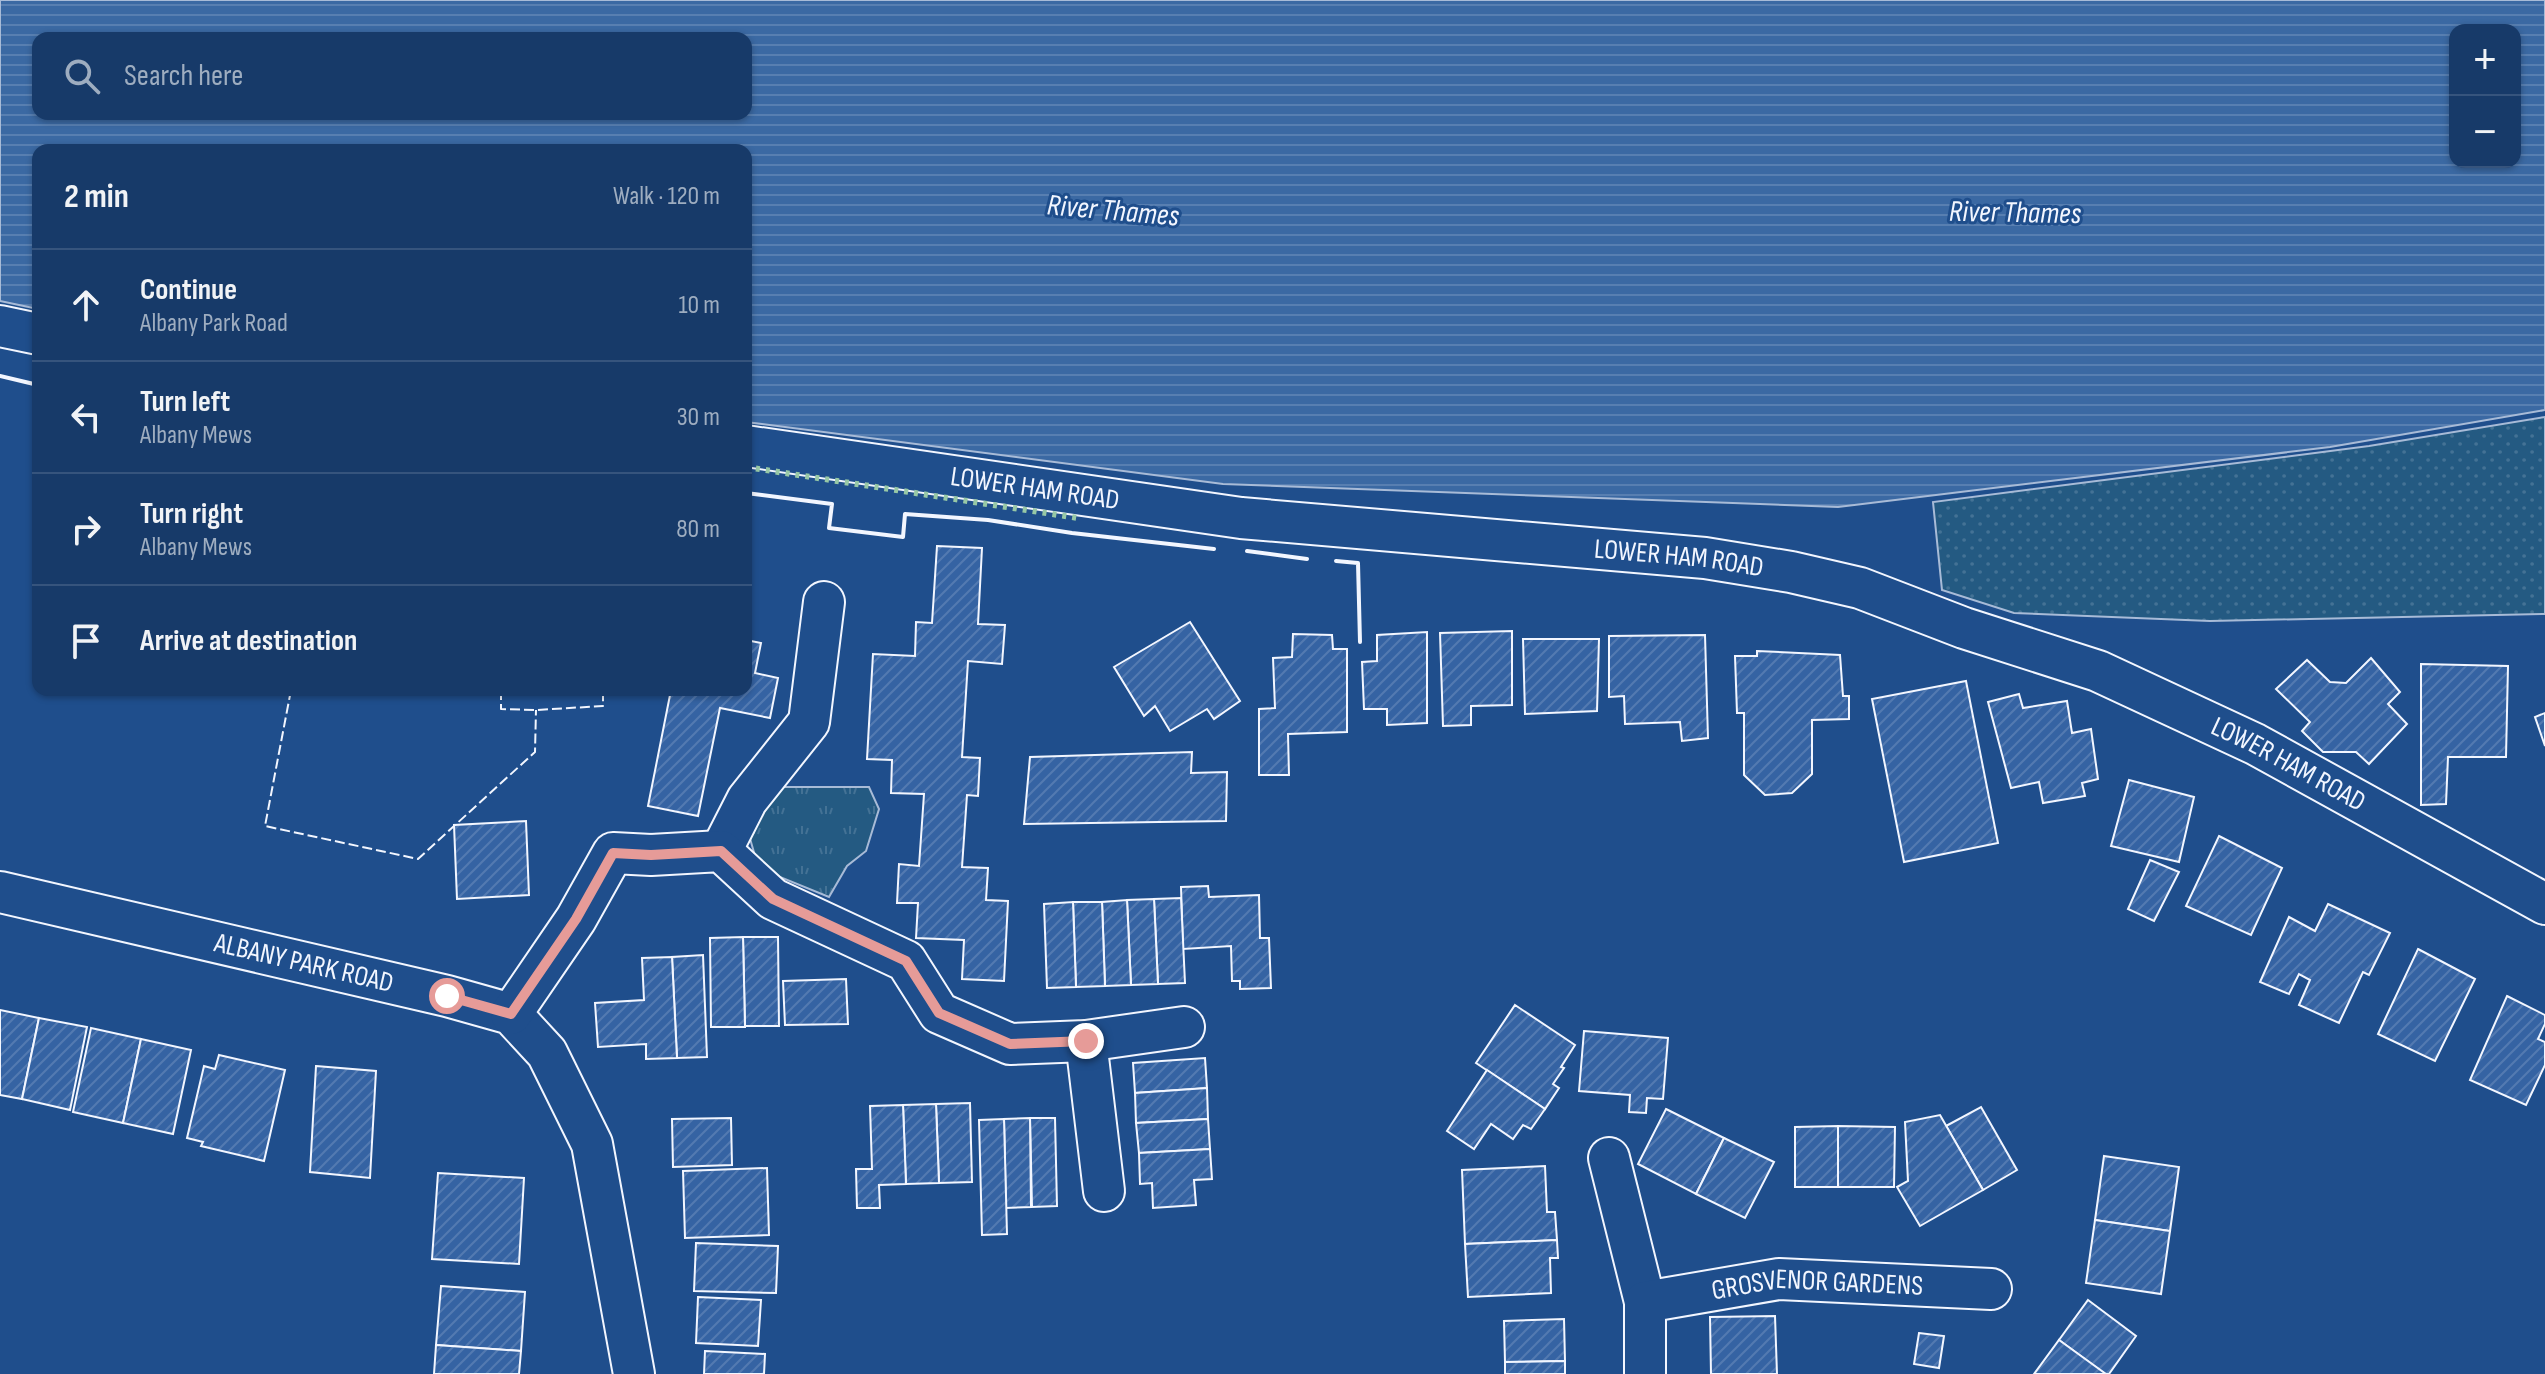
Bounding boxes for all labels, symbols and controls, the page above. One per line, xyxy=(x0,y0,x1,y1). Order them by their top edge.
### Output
map controls xyxy=(2449,24,2521,168)
button: + xyxy=(2449,24,2521,96)
search box xyxy=(32,32,752,120)
icon: search xyxy=(60,54,104,98)
text: Search here xyxy=(124,58,243,94)
button: − xyxy=(2449,96,2521,168)
text: 2 min xyxy=(64,176,129,217)
text: Walk · 120 m xyxy=(613,181,720,212)
water label: River Thames xyxy=(1045,187,1181,235)
water label: River Thames xyxy=(1948,194,2082,232)
text: Continue xyxy=(140,272,237,308)
icon: ahead xyxy=(64,283,108,327)
text: 10 m xyxy=(678,290,720,321)
text: Albany Park Road xyxy=(140,308,288,339)
text: Turn left xyxy=(140,384,230,420)
icon: left xyxy=(64,395,108,439)
text: 30 m xyxy=(677,402,720,433)
text: Albany Mews xyxy=(140,420,252,451)
street label: LOWER HAM ROAD xyxy=(948,459,1122,517)
text: Turn right xyxy=(140,496,243,532)
icon: right xyxy=(64,507,108,551)
text: 80 m xyxy=(676,514,720,545)
text: Albany Mews xyxy=(140,532,252,563)
street label: LOWER HAM ROAD xyxy=(1593,532,1766,584)
icon: arrive xyxy=(64,619,108,663)
text: Arrive at destination xyxy=(140,623,357,659)
street label: LOWER HAM ROAD xyxy=(2206,710,2371,818)
street label: ALBANY PARK ROAD xyxy=(210,926,397,999)
route start xyxy=(429,978,465,1014)
route end xyxy=(1068,1023,1104,1059)
street label: GROSVENOR GARDENS xyxy=(1709,1262,1924,1307)

